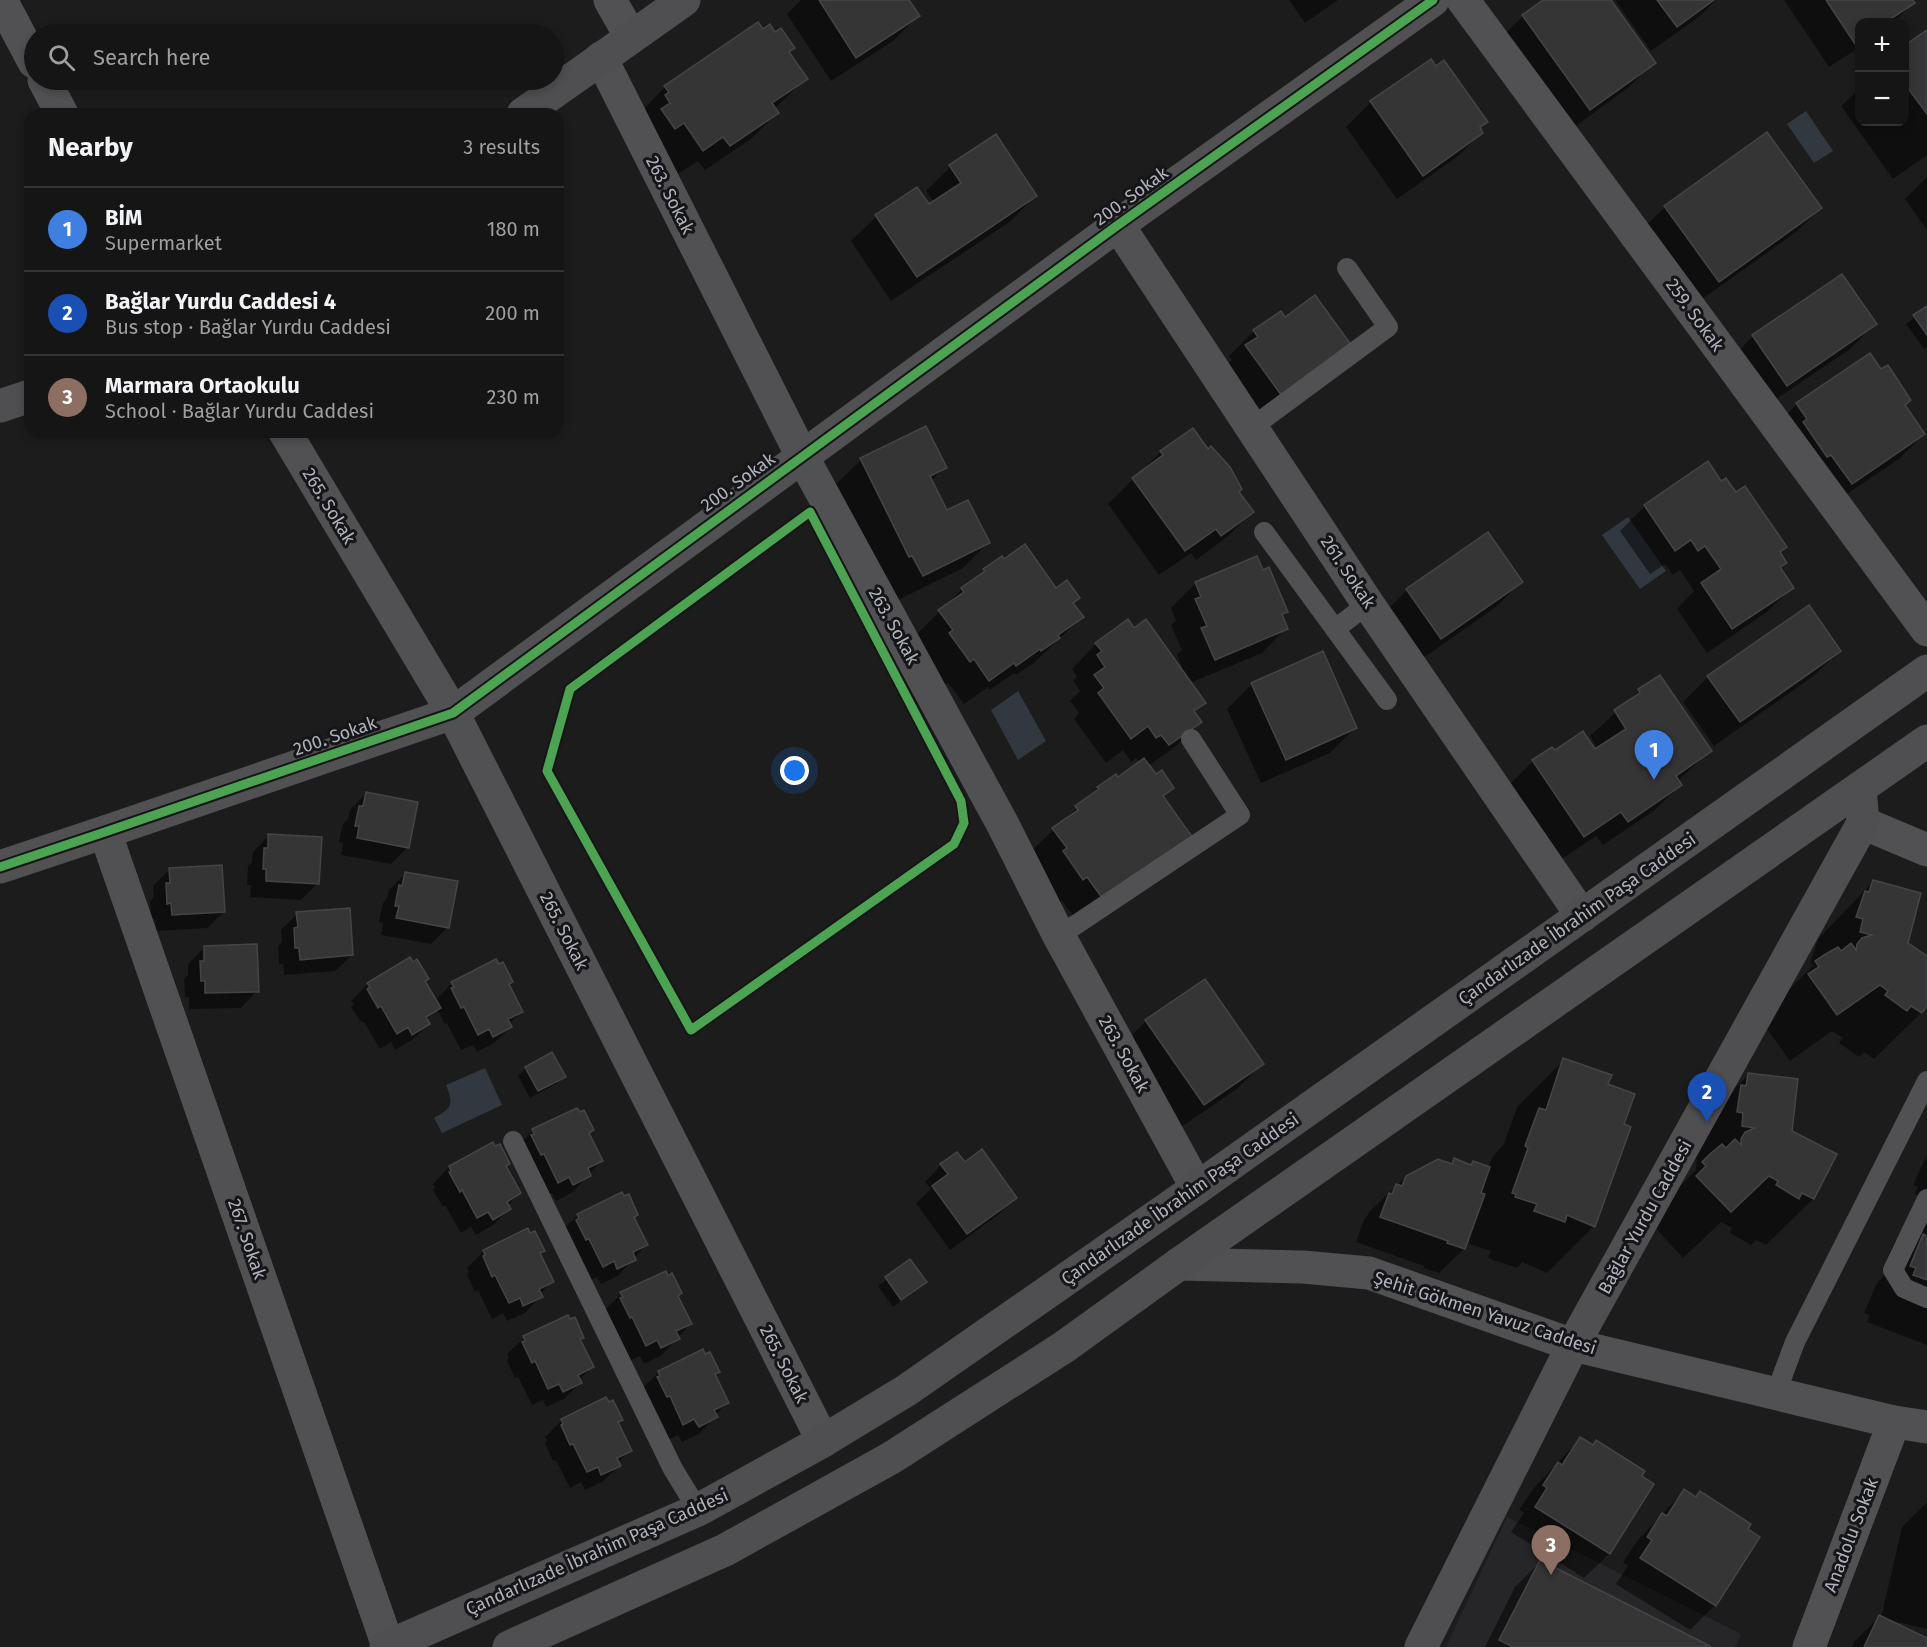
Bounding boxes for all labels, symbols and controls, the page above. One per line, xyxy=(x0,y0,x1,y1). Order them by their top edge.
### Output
map controls xyxy=(1855,18,1909,126)
button: + xyxy=(1855,18,1909,72)
search box xyxy=(24,24,564,90)
icon: search xyxy=(45,41,78,74)
text: Search here xyxy=(93,44,211,71)
button: − xyxy=(1855,72,1909,126)
text: Nearby xyxy=(48,132,133,163)
text: 3 results xyxy=(463,135,540,159)
street label: 263. Sokak xyxy=(641,152,699,238)
street label: 200. Sokak xyxy=(1090,161,1173,230)
text: BİM xyxy=(105,204,142,231)
text: 1 xyxy=(63,217,72,241)
text: 180 m xyxy=(487,217,540,241)
text: Supermarket xyxy=(105,231,222,255)
street label: 259. Sokak xyxy=(1661,274,1729,356)
text: Bağlar Yurdu Caddesi 4 xyxy=(105,288,336,315)
text: 2 xyxy=(62,301,73,325)
text: 200 m xyxy=(485,301,540,325)
text: Bus stop · Bağlar Yurdu Caddesi xyxy=(105,315,391,339)
text: Marmara Ortaokulu xyxy=(105,372,300,399)
text: 3 xyxy=(62,385,73,409)
text: 230 m xyxy=(487,385,540,409)
text: School · Bağlar Yurdu Caddesi xyxy=(105,399,374,423)
street label: 200. Sokak xyxy=(697,447,780,516)
street label: 265. Sokak xyxy=(298,464,361,549)
street label: 261. Sokak xyxy=(1316,532,1381,613)
street label: 263. Sokak xyxy=(864,584,925,669)
street label: 200. Sokak xyxy=(291,711,380,760)
pin: 1 xyxy=(1634,730,1674,780)
your location xyxy=(780,756,809,785)
street label: Çandarlızade İbrahim Paşa Caddesi xyxy=(1454,828,1700,1010)
street label: 265. Sokak xyxy=(535,888,593,974)
street label: 263. Sokak xyxy=(1094,1012,1155,1097)
pin: 2 xyxy=(1688,1072,1726,1122)
street label: Çandarlızade İbrahim Paşa Caddesi xyxy=(1057,1108,1303,1290)
street label: Bağlar Yurdu Caddesi xyxy=(1593,1136,1697,1298)
street label: 267. Sokak xyxy=(223,1196,271,1283)
street label: Şehit Gökmen Yavuz Caddesi xyxy=(1371,1267,1599,1359)
street label: 265. Sokak xyxy=(755,1321,813,1407)
street label: Anadolu Sokak xyxy=(1819,1474,1883,1595)
street label: Çandarlızade İbrahim Paşa Caddesi xyxy=(462,1484,732,1620)
pin: 3 xyxy=(1532,1526,1570,1575)

